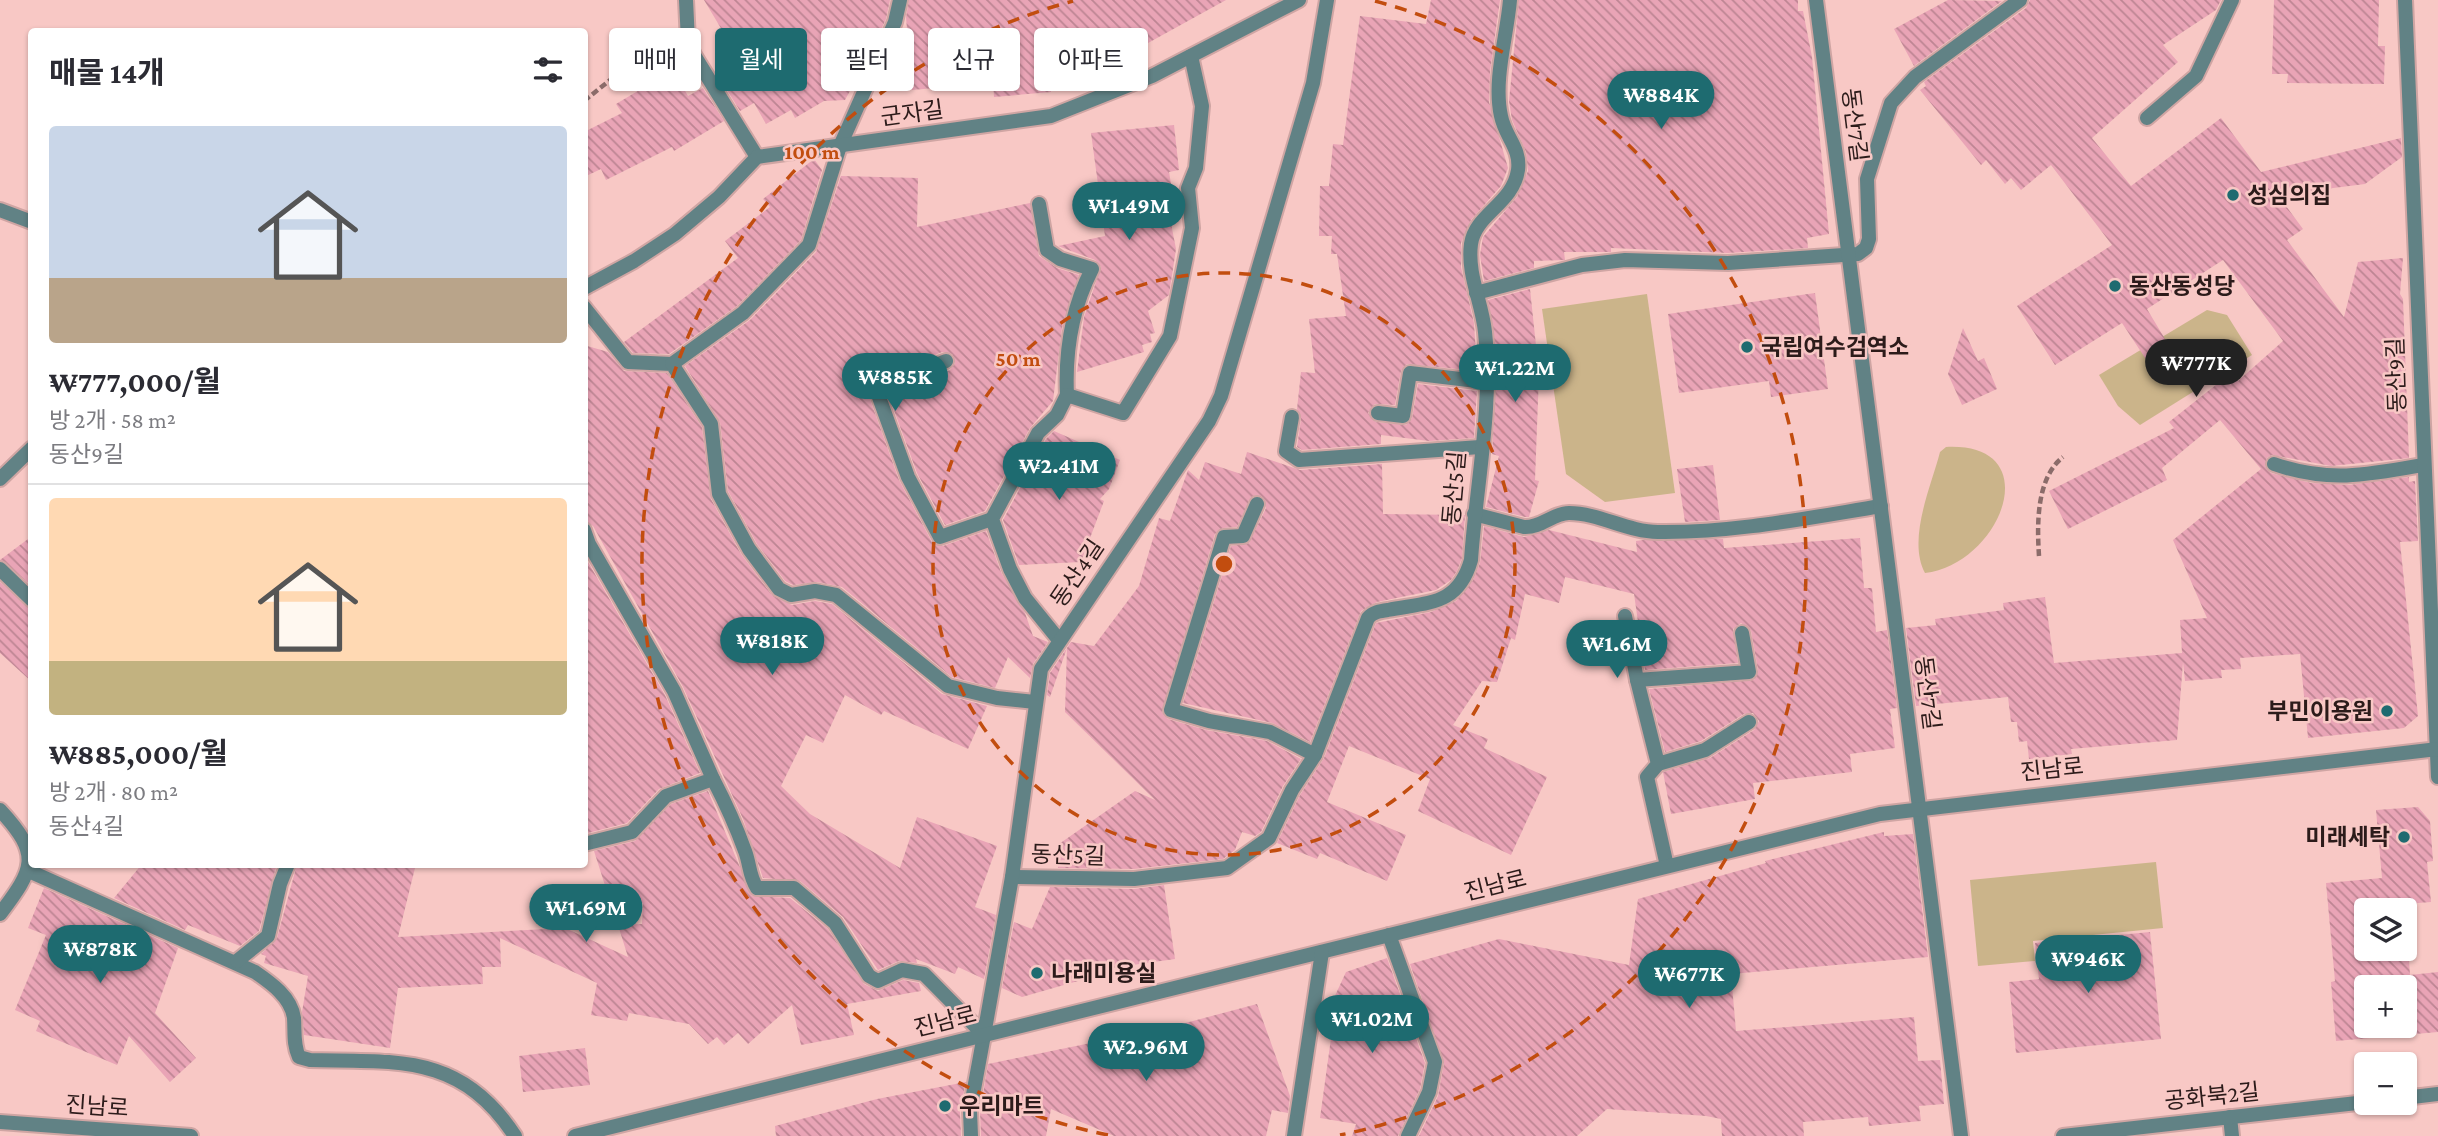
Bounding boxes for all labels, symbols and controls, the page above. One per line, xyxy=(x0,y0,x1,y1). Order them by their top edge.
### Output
chip: 매매 xyxy=(609,28,701,91)
chip: 월세 xyxy=(715,28,807,91)
chip: 필터 xyxy=(821,28,914,91)
chip: 신규 xyxy=(928,28,1020,91)
chip: 아파트 xyxy=(1034,28,1148,91)
icon: filters xyxy=(529,51,567,89)
text: 매물 14개 xyxy=(49,56,165,89)
pin: ₩884K xyxy=(1612,72,1710,131)
text: ₩884K xyxy=(1623,81,1699,107)
street label: 동산7길 xyxy=(1838,87,1872,163)
street label: 군자길 xyxy=(879,96,945,130)
text: 100 m xyxy=(784,140,840,164)
icon: home xyxy=(245,172,371,298)
pin: ₩1.49M xyxy=(1072,182,1186,242)
place label: 성심의집 xyxy=(2247,182,2332,208)
marker: 성심의집 xyxy=(2225,187,2241,203)
text: ₩1.49M xyxy=(1088,192,1170,218)
place label: 동산동성당 xyxy=(2129,273,2235,299)
marker: 동산동성당 xyxy=(2107,278,2123,294)
place label: 국립여수검역소 xyxy=(1761,334,1909,360)
street label: 동산9길 xyxy=(2382,337,2410,413)
marker: 국립여수검역소 xyxy=(1739,339,1755,355)
pin: ₩777K xyxy=(2147,340,2245,399)
pin: ₩1.22M xyxy=(1458,344,1572,404)
text: 50 m xyxy=(996,347,1041,371)
text: ₩777K xyxy=(2161,349,2231,375)
pin: ₩885K xyxy=(846,354,944,413)
text: ₩1.22M xyxy=(1475,354,1555,380)
text: ₩885K xyxy=(858,363,932,389)
text: ₩777,000/월 xyxy=(49,365,221,398)
text: 방 2개 · 58 m² xyxy=(49,407,176,433)
text: 동산9길 xyxy=(49,441,124,467)
pin: ₩2.41M xyxy=(1002,442,1116,502)
street label: 동산5길 xyxy=(1438,450,1470,526)
text: ₩2.41M xyxy=(1019,452,1099,478)
street label: 동산4길 xyxy=(1045,535,1109,611)
icon: home xyxy=(245,544,371,670)
centre of rings xyxy=(1212,552,1236,576)
pin: ₩818K xyxy=(723,618,821,677)
pin: ₩1.6M xyxy=(1568,620,1666,680)
text: ₩818K xyxy=(736,627,808,653)
text: ₩1.6M xyxy=(1582,630,1652,656)
street label: 동산7길 xyxy=(1911,655,1945,731)
place label: 부민이용원 xyxy=(2267,698,2373,724)
marker: 부민이용원 xyxy=(2379,703,2395,719)
text: ₩885,000/월 xyxy=(49,737,228,770)
street label: 진남로 xyxy=(2019,753,2085,785)
text: 방 2개 · 80 m² xyxy=(49,779,178,805)
text: 동산4길 xyxy=(49,813,124,839)
place label: 미래세탁 xyxy=(2305,824,2390,850)
marker: 미래세탁 xyxy=(2396,829,2412,845)
street label: 동산5길 xyxy=(1030,841,1106,869)
street label: 진남로 xyxy=(1461,865,1529,905)
pin: ₩1.69M xyxy=(529,884,643,944)
text: ₩1.69M xyxy=(545,894,627,920)
map controls xyxy=(2354,898,2417,1115)
button: layers xyxy=(2354,898,2417,961)
pin: ₩878K xyxy=(51,926,149,985)
text: ₩878K xyxy=(64,935,136,961)
pin: ₩946K xyxy=(2039,936,2137,995)
text: ₩946K xyxy=(2051,945,2125,971)
pin: ₩677K xyxy=(1640,950,1738,1010)
place label: 나래미용실 xyxy=(1051,960,1157,986)
text: ₩677K xyxy=(1654,960,1724,986)
marker: 나래미용실 xyxy=(1029,965,1045,981)
button: + xyxy=(2354,975,2417,1038)
pin: ₩1.02M xyxy=(1315,996,1429,1055)
street label: 진남로 xyxy=(911,1001,979,1041)
text: ₩1.02M xyxy=(1331,1005,1413,1031)
pin: ₩2.96M xyxy=(1089,1024,1203,1083)
text: ₩2.96M xyxy=(1104,1033,1188,1059)
button: − xyxy=(2354,1052,2417,1115)
street label: 공화북2길 xyxy=(2163,1078,2261,1114)
street label: 진남로 xyxy=(64,1091,130,1121)
place label: 우리마트 xyxy=(959,1093,1044,1119)
marker: 우리마트 xyxy=(937,1098,953,1114)

